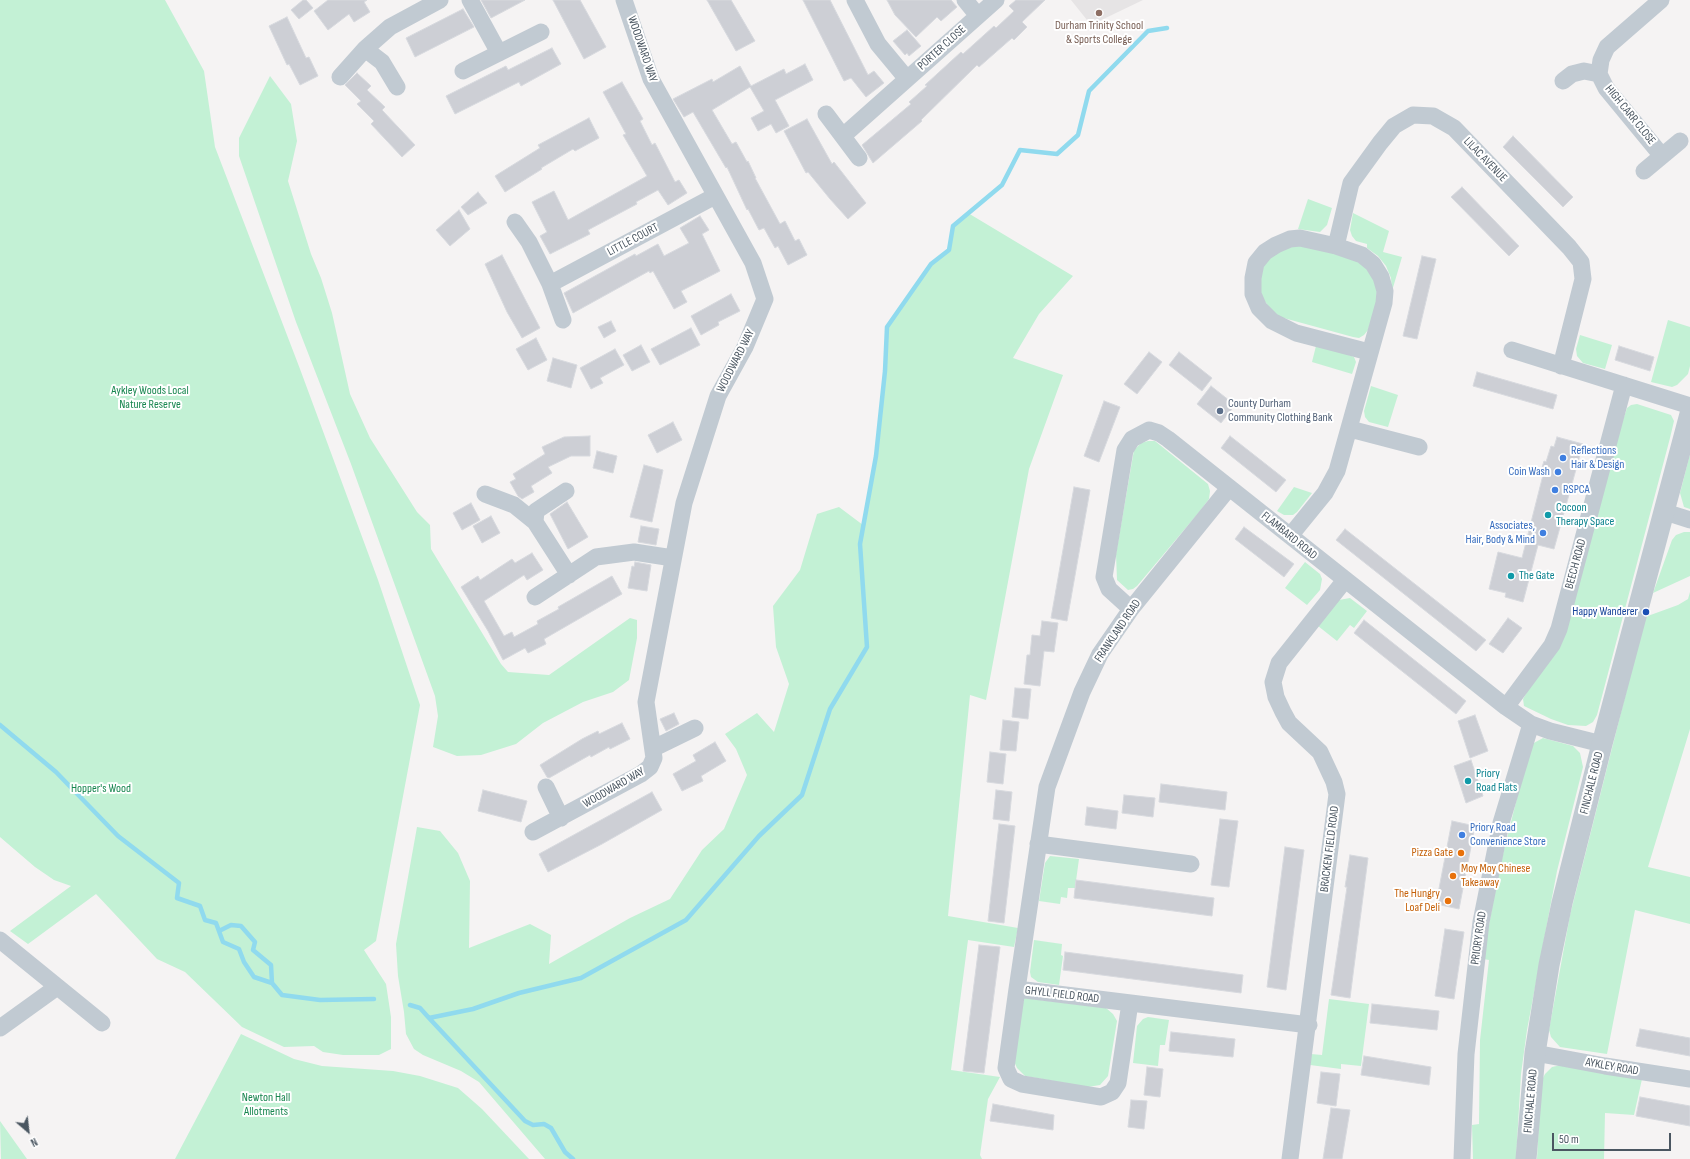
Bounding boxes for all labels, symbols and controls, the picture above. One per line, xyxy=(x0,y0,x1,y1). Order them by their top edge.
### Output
marker: Durham Trinity School & Sports College xyxy=(1094,8,1104,18)
street label: WOODWARD WAY xyxy=(624,14,660,84)
place label: Durham Trinity School & Sports College xyxy=(1055,19,1143,47)
street label: PORTER CLOSE xyxy=(915,23,969,73)
street label: HIGH CARR CLOSE xyxy=(1602,82,1658,148)
street label: LILAC AVENUE xyxy=(1460,135,1510,185)
street label: LITTLE COURT xyxy=(605,221,661,259)
street label: WOODWARD WAY xyxy=(714,327,758,395)
park label: Aykley Woods Local Nature Reserve xyxy=(111,384,189,412)
place label: County Durham Community Clothing Bank xyxy=(1228,397,1332,425)
marker: County Durham Community Clothing Bank xyxy=(1215,406,1225,416)
place label: Reflections Hair & Design xyxy=(1571,444,1624,472)
marker: Reflections Hair & Design xyxy=(1558,453,1568,463)
place label: Coin Wash xyxy=(1508,465,1550,479)
marker: Coin Wash xyxy=(1553,467,1563,477)
place label: RSPCA xyxy=(1563,483,1590,497)
marker: RSPCA xyxy=(1550,485,1560,495)
place label: Cocoon Therapy Space xyxy=(1556,501,1614,529)
street label: FLAMBARD ROAD xyxy=(1258,509,1320,563)
marker: Cocoon Therapy Space xyxy=(1543,510,1553,520)
place label: Associates, Hair, Body & Mind xyxy=(1466,519,1535,547)
marker: Associates, Hair, Body & Mind xyxy=(1538,528,1548,538)
street label: BEECH ROAD xyxy=(1562,537,1590,591)
place label: The Gate xyxy=(1519,569,1555,583)
marker: The Gate xyxy=(1506,571,1516,581)
street label: FRANKLAND ROAD xyxy=(1092,597,1144,665)
place label: Happy Wanderer xyxy=(1572,605,1638,619)
marker: Happy Wanderer xyxy=(1641,607,1651,617)
street label: FINCHALE ROAD xyxy=(1577,750,1607,816)
street label: WOODWARD WAY xyxy=(581,765,647,811)
place label: Priory Road Flats xyxy=(1476,767,1517,795)
marker: Priory Road Flats xyxy=(1463,776,1473,786)
park label: Hopper's Wood xyxy=(71,782,131,796)
street label: BRACKEN FIELD ROAD xyxy=(1318,805,1342,893)
place label: Priory Road Convenience Store xyxy=(1470,821,1546,849)
marker: Priory Road Convenience Store xyxy=(1457,830,1467,840)
place label: Pizza Gate xyxy=(1412,846,1453,860)
marker: Pizza Gate xyxy=(1456,848,1466,858)
place label: Moy Moy Chinese Takeaway xyxy=(1461,862,1530,890)
marker: Moy Moy Chinese Takeaway xyxy=(1448,871,1458,881)
place label: The Hungry Loaf Deli xyxy=(1394,887,1440,915)
marker: The Hungry Loaf Deli xyxy=(1443,896,1453,906)
street label: PRIORY ROAD xyxy=(1468,910,1490,966)
street label: GHYLL FIELD ROAD xyxy=(1024,983,1100,1007)
street label: AYKLEY ROAD xyxy=(1584,1055,1640,1079)
street label: FINCHALE ROAD xyxy=(1521,1069,1541,1133)
park label: Newton Hall Allotments xyxy=(242,1091,290,1119)
north arrow xyxy=(8,1111,48,1151)
scale bar xyxy=(1554,1125,1673,1151)
text: 50 m xyxy=(1559,1132,1579,1147)
text: N xyxy=(28,1135,40,1149)

